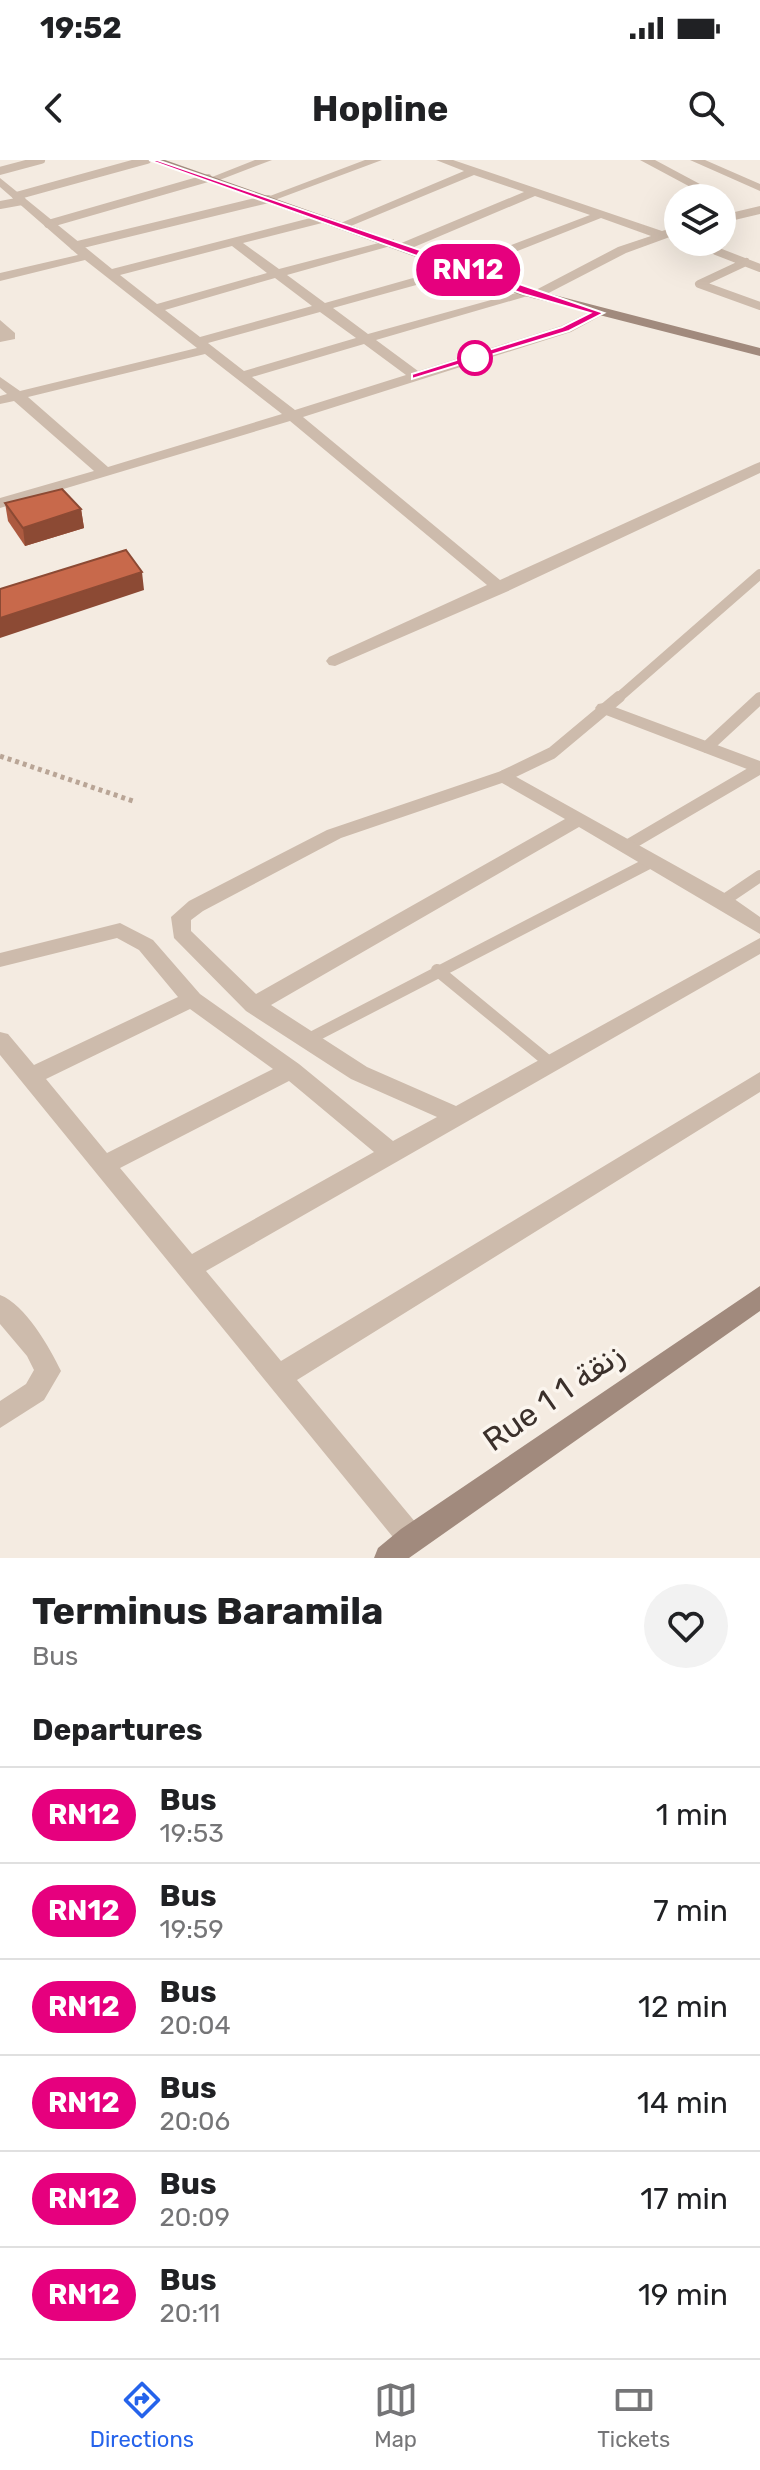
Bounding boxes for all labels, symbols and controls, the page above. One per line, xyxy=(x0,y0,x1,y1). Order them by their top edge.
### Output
text: 19:52 xyxy=(40,10,122,46)
icon: back xyxy=(32,86,76,130)
icon: search xyxy=(684,86,728,130)
text: Hopline xyxy=(312,87,448,130)
map controls xyxy=(664,184,736,256)
button: layers xyxy=(664,184,736,256)
line badge: RN12 xyxy=(412,244,524,296)
text: RN12 xyxy=(432,253,504,286)
unlabelled marker xyxy=(458,341,492,375)
street label: Rue 1 زنقة 1 xyxy=(476,1335,630,1459)
button: heart xyxy=(644,1584,728,1668)
text: Terminus Baramila xyxy=(32,1588,383,1634)
text: Bus xyxy=(32,1641,78,1672)
text: Departures xyxy=(32,1712,203,1748)
text: Bus xyxy=(160,1782,217,1818)
text: 1 min xyxy=(656,1797,728,1833)
text: RN12 xyxy=(48,1798,120,1831)
text: 19:53 xyxy=(160,1818,224,1849)
text: Bus xyxy=(160,1878,217,1914)
text: 7 min xyxy=(653,1893,728,1929)
text: RN12 xyxy=(48,1894,120,1927)
text: 19:59 xyxy=(160,1914,224,1945)
text: Bus xyxy=(160,1974,217,2010)
text: 12 min xyxy=(638,1989,728,2025)
text: RN12 xyxy=(48,1990,120,2023)
text: 20:04 xyxy=(160,2010,231,2041)
text: Bus xyxy=(160,2070,217,2106)
text: 14 min xyxy=(637,2085,728,2121)
text: RN12 xyxy=(48,2086,120,2119)
text: 20:06 xyxy=(160,2106,230,2137)
text: Bus xyxy=(160,2166,217,2202)
text: 17 min xyxy=(640,2181,728,2217)
text: RN12 xyxy=(48,2182,120,2215)
text: 20:09 xyxy=(160,2202,230,2233)
text: Bus xyxy=(160,2262,217,2298)
text: 19 min xyxy=(638,2277,728,2313)
text: RN12 xyxy=(48,2278,120,2311)
text: 20:11 xyxy=(160,2298,220,2329)
tab: Directions xyxy=(90,2378,194,2453)
tab: Map xyxy=(374,2378,418,2453)
tab: Tickets xyxy=(597,2378,670,2453)

